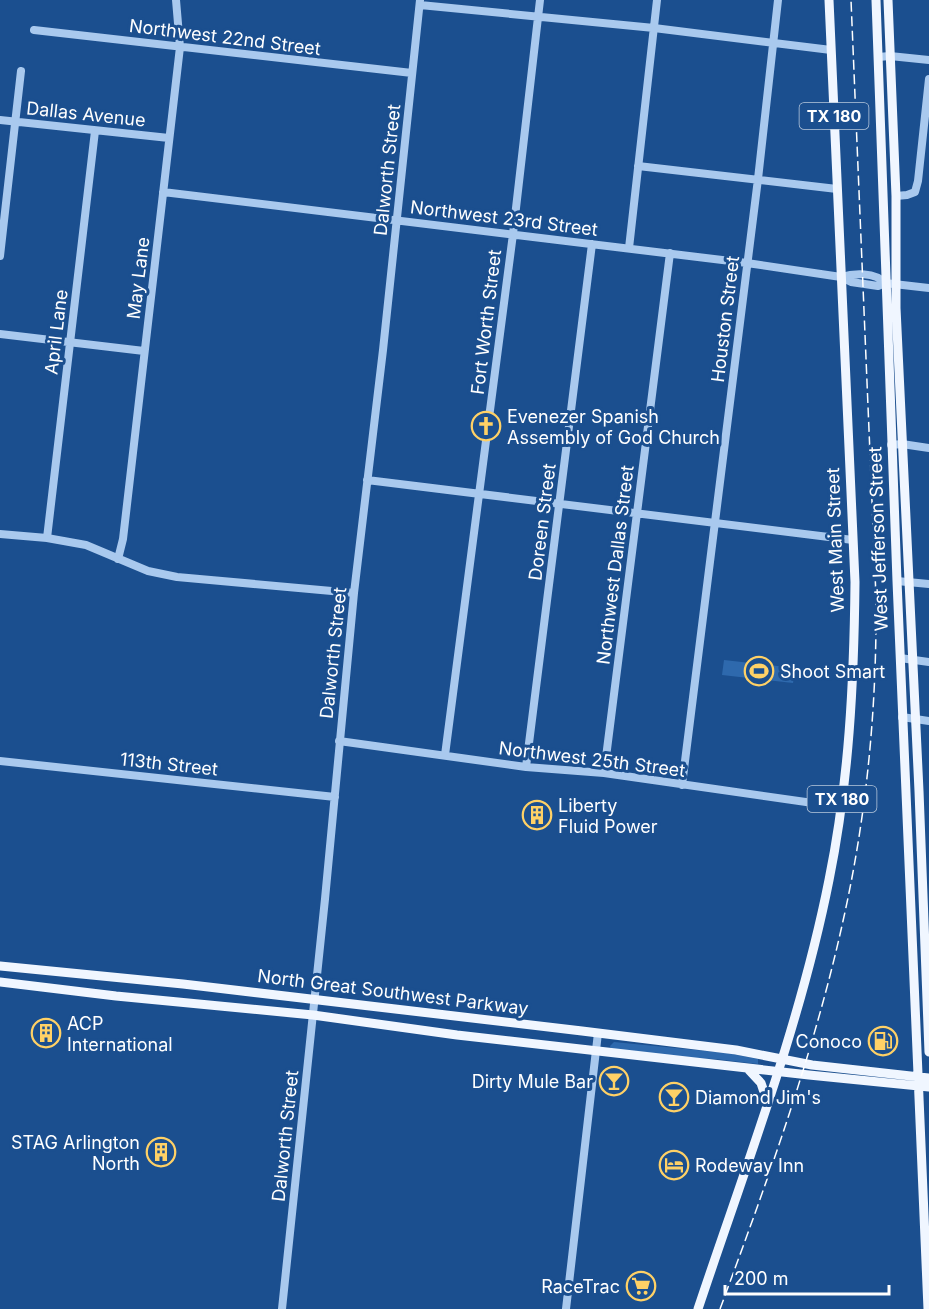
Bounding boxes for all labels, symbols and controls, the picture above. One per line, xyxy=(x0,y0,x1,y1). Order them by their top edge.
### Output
street label: Northwest 22nd Street xyxy=(128,15,322,59)
street label: Dallas Avenue xyxy=(25,97,147,131)
street label: Dalworth Street xyxy=(370,103,404,237)
road number: TX 180 xyxy=(800,103,868,129)
street label: Northwest 23rd Street xyxy=(409,196,599,240)
street label: May Lane xyxy=(123,236,153,320)
street label: Fort Worth Street xyxy=(467,248,505,396)
street label: Houston Street xyxy=(707,254,743,383)
street label: April Lane xyxy=(40,288,72,376)
place label: Evenezer Spanish Assembly of God Church xyxy=(507,406,720,448)
church icon: Evenezer Spanish Assembly of God Church xyxy=(470,410,502,442)
street label: West Jefferson Street xyxy=(864,446,892,632)
street label: Doreen Street xyxy=(524,462,560,582)
street label: Northwest Dallas Street xyxy=(592,464,638,666)
street label: West Main Street xyxy=(822,467,848,613)
street label: Dalworth Street xyxy=(316,586,350,720)
sports icon: Shoot Smart xyxy=(743,655,775,687)
place label: Shoot Smart xyxy=(780,661,885,682)
street label: Northwest 25th Street xyxy=(498,737,686,781)
street label: 113th Street xyxy=(119,748,219,780)
road number: TX 180 xyxy=(808,786,876,812)
place label: Liberty Fluid Power xyxy=(558,795,658,837)
building icon: Liberty Fluid Power xyxy=(521,799,553,831)
street label: North Great Southwest Parkway xyxy=(256,965,530,1019)
place label: ACP International xyxy=(67,1013,173,1055)
building icon: ACP International xyxy=(30,1017,62,1049)
fuel station icon: Conoco xyxy=(867,1025,899,1057)
place label: Conoco xyxy=(796,1031,862,1052)
bar icon: Dirty Mule Bar xyxy=(598,1065,630,1097)
street label: Dalworth Street xyxy=(268,1069,302,1203)
place label: Dirty Mule Bar xyxy=(472,1071,593,1092)
bar icon: Diamond Jim's xyxy=(658,1081,690,1113)
place label: Diamond Jim's xyxy=(695,1087,821,1108)
place label: STAG Arlington North xyxy=(11,1132,140,1174)
building icon: STAG Arlington North xyxy=(145,1136,177,1168)
hotel icon: Rodeway Inn xyxy=(658,1149,690,1181)
place label: Rodeway Inn xyxy=(695,1155,804,1176)
scale bar xyxy=(725,1258,888,1296)
text: 200 m xyxy=(734,1268,789,1289)
supermarket icon: RaceTrac xyxy=(625,1270,657,1302)
place label: RaceTrac xyxy=(541,1276,620,1297)

